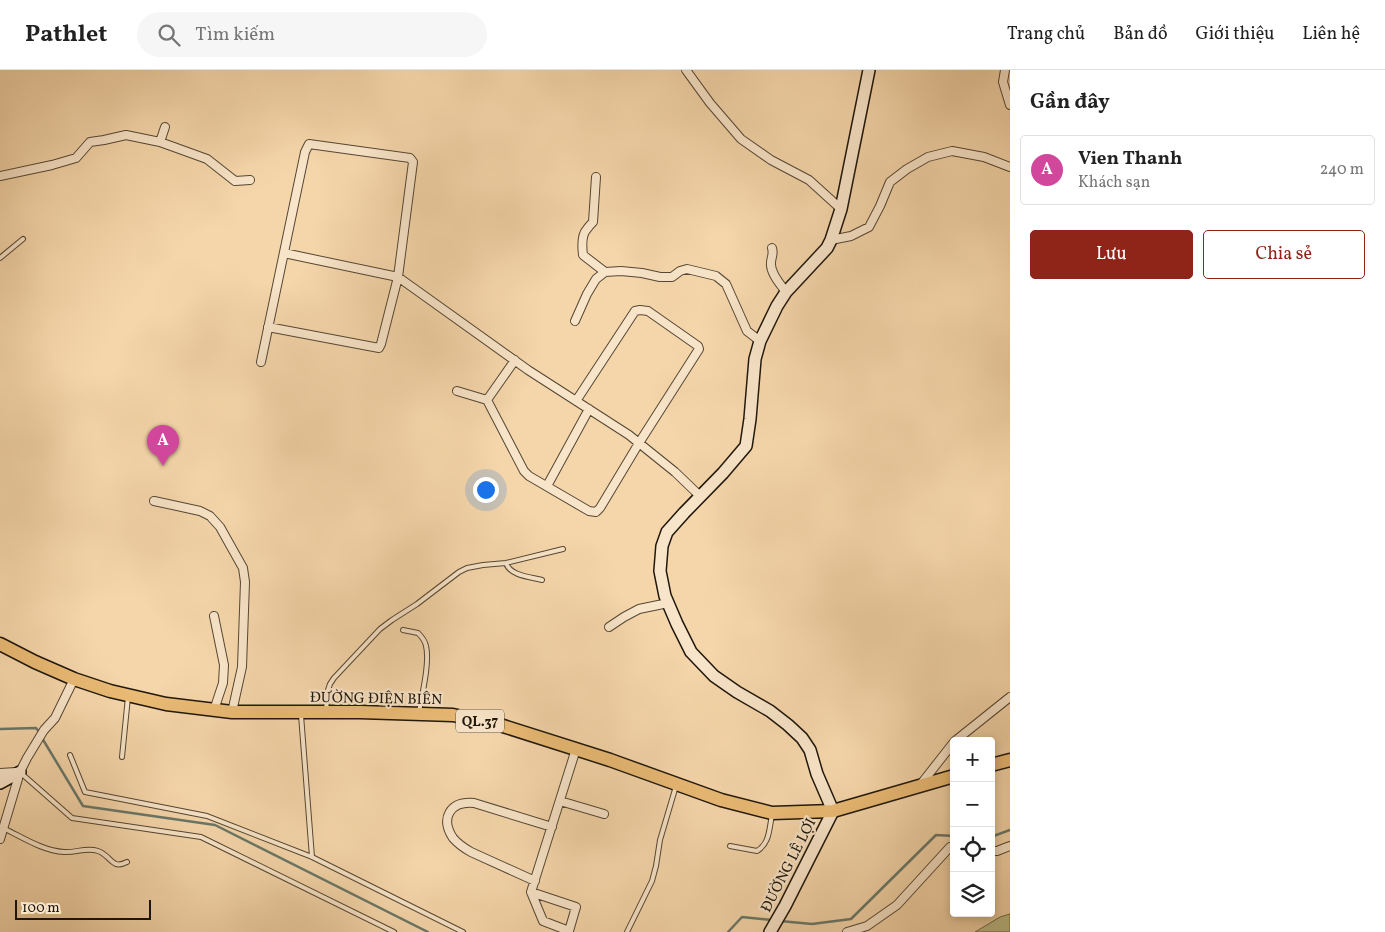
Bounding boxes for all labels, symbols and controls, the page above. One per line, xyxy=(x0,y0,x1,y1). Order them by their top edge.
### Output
search box xyxy=(137,12,487,57)
text: Pathlet xyxy=(25,18,107,52)
icon: search xyxy=(155,21,183,49)
text: Tìm kiếm xyxy=(195,22,275,48)
text: Trang chủ xyxy=(1007,22,1085,47)
text: Bản đồ xyxy=(1113,22,1168,47)
text: Giới thiệu xyxy=(1196,22,1274,47)
text: Liên hệ xyxy=(1302,22,1360,47)
text: Gần đây xyxy=(1030,88,1110,117)
text: Vien Thanh xyxy=(1078,146,1182,172)
text: A xyxy=(1041,159,1053,181)
text: 240 m xyxy=(1320,159,1364,181)
text: Khách sạn xyxy=(1078,172,1150,194)
button: Lưu xyxy=(1030,230,1193,279)
button: Chia sẻ xyxy=(1203,230,1365,279)
pin: A xyxy=(147,425,179,466)
your location xyxy=(473,477,499,503)
street label: ĐƯỜNG ĐIỆN BIÊN xyxy=(310,688,442,711)
road number: QL.37 xyxy=(456,710,504,732)
map controls xyxy=(950,737,995,917)
button: + xyxy=(950,737,995,782)
button: − xyxy=(950,782,995,827)
street label: ĐƯỜNG LÊ LỢI xyxy=(757,815,822,916)
button: locate xyxy=(950,827,995,872)
button: layers xyxy=(950,872,995,917)
scale bar xyxy=(15,897,151,920)
text: 100 m xyxy=(22,899,60,918)

